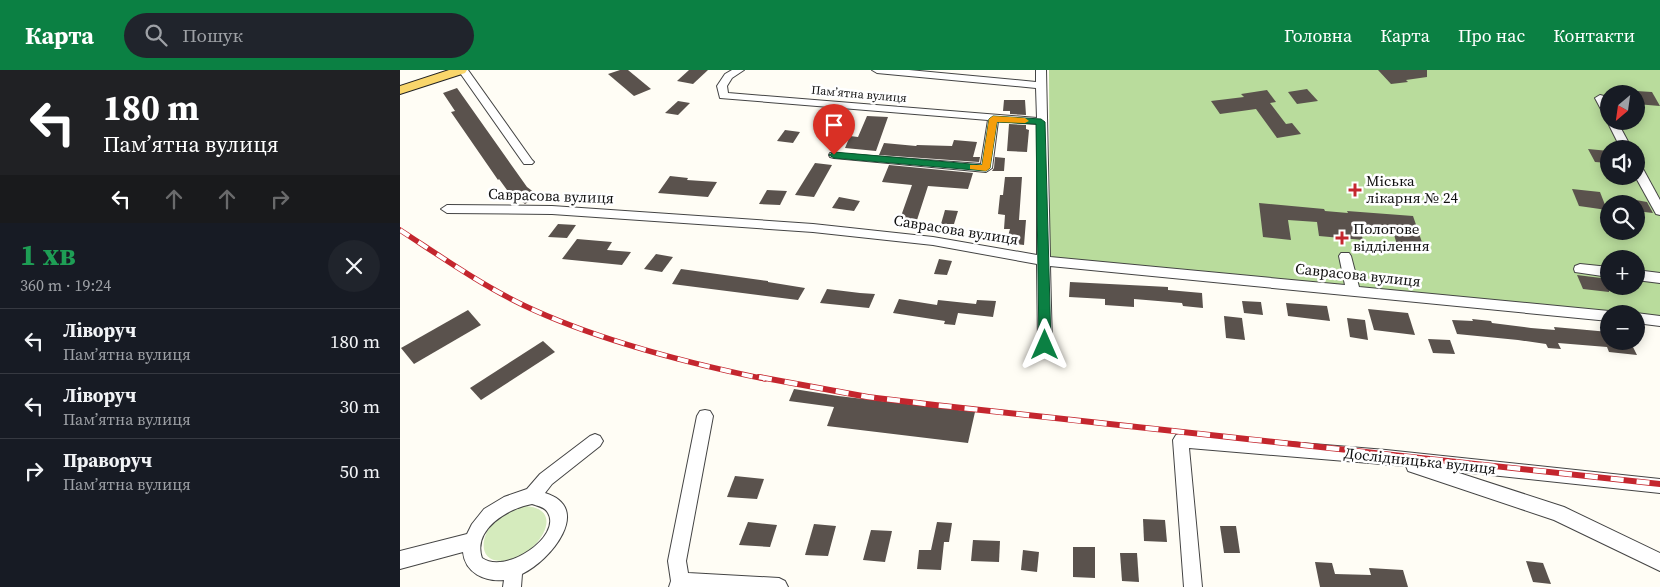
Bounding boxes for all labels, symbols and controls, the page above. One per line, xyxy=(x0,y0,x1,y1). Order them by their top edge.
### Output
search box xyxy=(124,13,474,58)
text: Карта xyxy=(25,19,94,52)
icon: search xyxy=(142,21,170,49)
text: Пошук xyxy=(182,22,243,48)
text: Головна xyxy=(1284,23,1352,48)
text: Карта xyxy=(1380,23,1430,48)
text: Про нас xyxy=(1458,23,1525,48)
text: Контакти xyxy=(1553,23,1635,48)
street label: Пам’ятна вулиця xyxy=(811,82,907,106)
text: 180 m xyxy=(103,84,199,132)
north arrow xyxy=(1600,85,1645,130)
map controls xyxy=(1600,85,1645,350)
icon: left xyxy=(20,90,85,155)
pin xyxy=(813,104,855,155)
icon: arrive xyxy=(820,111,848,139)
text: Пам’ятна вулиця xyxy=(103,129,279,159)
button: sound xyxy=(1600,140,1645,185)
place label: Міська лікарня № 24 xyxy=(1366,170,1458,208)
street label: Саврасова вулиця xyxy=(488,183,614,208)
marker: Міська лікарня № 24 xyxy=(1348,183,1362,197)
icon: left xyxy=(107,185,135,213)
icon: ahead xyxy=(160,185,188,213)
icon: ahead xyxy=(213,185,241,213)
icon: right xyxy=(266,185,294,213)
button: search xyxy=(1600,195,1645,240)
street label: Саврасова вулиця xyxy=(892,209,1020,250)
place label: Пологове відділення xyxy=(1353,218,1430,256)
marker: Пологове відділення xyxy=(1335,231,1349,245)
text: 1 хв xyxy=(20,234,76,275)
button: close xyxy=(328,240,380,292)
button: + xyxy=(1600,250,1645,295)
street label: Саврасова вулиця xyxy=(1294,257,1422,292)
text: 360 m · 19:24 xyxy=(20,274,111,296)
button: − xyxy=(1600,305,1645,350)
text: Ліворуч xyxy=(63,317,136,343)
position arrow xyxy=(1018,318,1070,370)
icon: left xyxy=(20,327,48,355)
text: 180 m xyxy=(330,328,380,354)
text: Пам’ятна вулиця xyxy=(63,343,191,365)
text: Ліворуч xyxy=(63,382,136,408)
icon: left xyxy=(20,392,48,420)
text: 30 m xyxy=(339,393,380,419)
text: Пам’ятна вулиця xyxy=(63,408,191,430)
street label: Дослідницька вулиця xyxy=(1343,442,1497,479)
text: Праворуч xyxy=(63,447,152,473)
icon: right xyxy=(20,457,48,485)
text: 50 m xyxy=(339,458,380,484)
text: Пам’ятна вулиця xyxy=(63,473,191,495)

